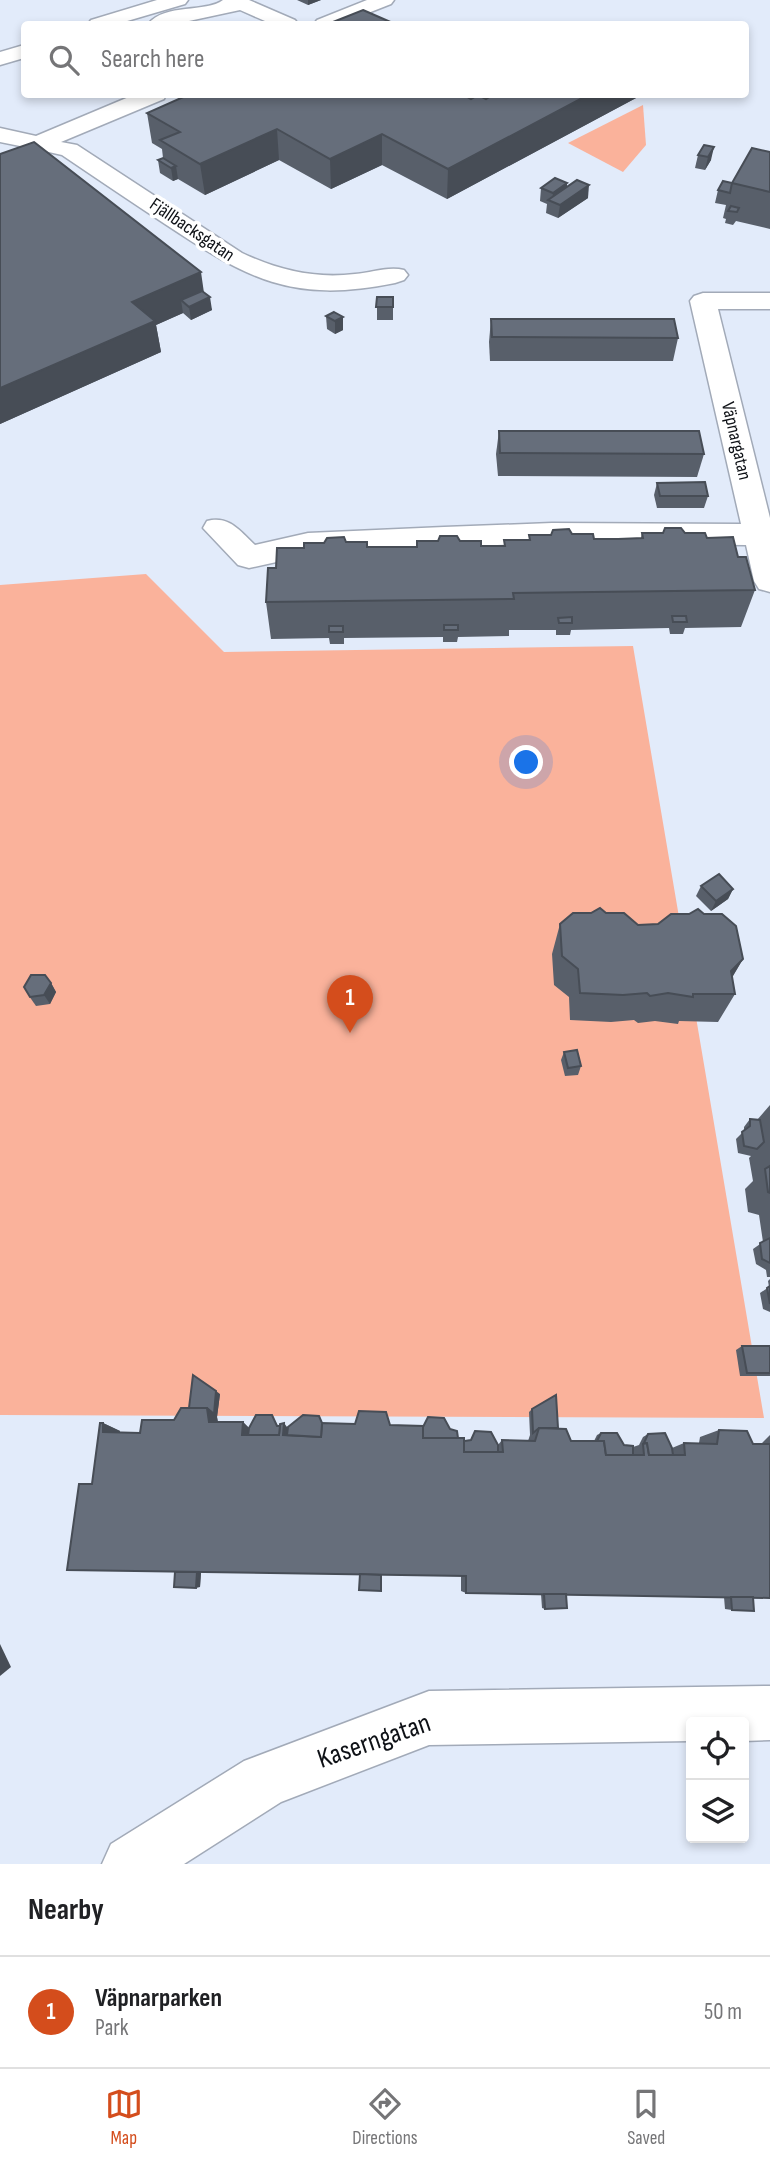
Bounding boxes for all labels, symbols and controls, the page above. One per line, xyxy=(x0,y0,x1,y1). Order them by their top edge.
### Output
search box xyxy=(21,21,749,98)
icon: search xyxy=(45,41,83,79)
text: Search here xyxy=(101,44,204,75)
street label: Fjällbacksgatan xyxy=(145,193,239,267)
street label: Väpnargatan xyxy=(716,400,756,482)
your location xyxy=(509,745,543,779)
pin: 1 xyxy=(327,975,373,1033)
street label: Kaserngatan xyxy=(313,1706,435,1776)
map controls xyxy=(686,1717,749,1843)
button: locate xyxy=(686,1717,749,1780)
button: layers xyxy=(686,1780,749,1843)
text: Nearby xyxy=(28,1892,104,1928)
text: Väpnarparken xyxy=(95,1983,222,2014)
text: 1 xyxy=(46,1998,56,2026)
text: 50 m xyxy=(704,1998,742,2026)
text: Park xyxy=(95,2014,129,2042)
tab: Map xyxy=(105,2085,143,2150)
tab: Directions xyxy=(352,2085,418,2150)
tab: Saved xyxy=(627,2085,665,2150)

